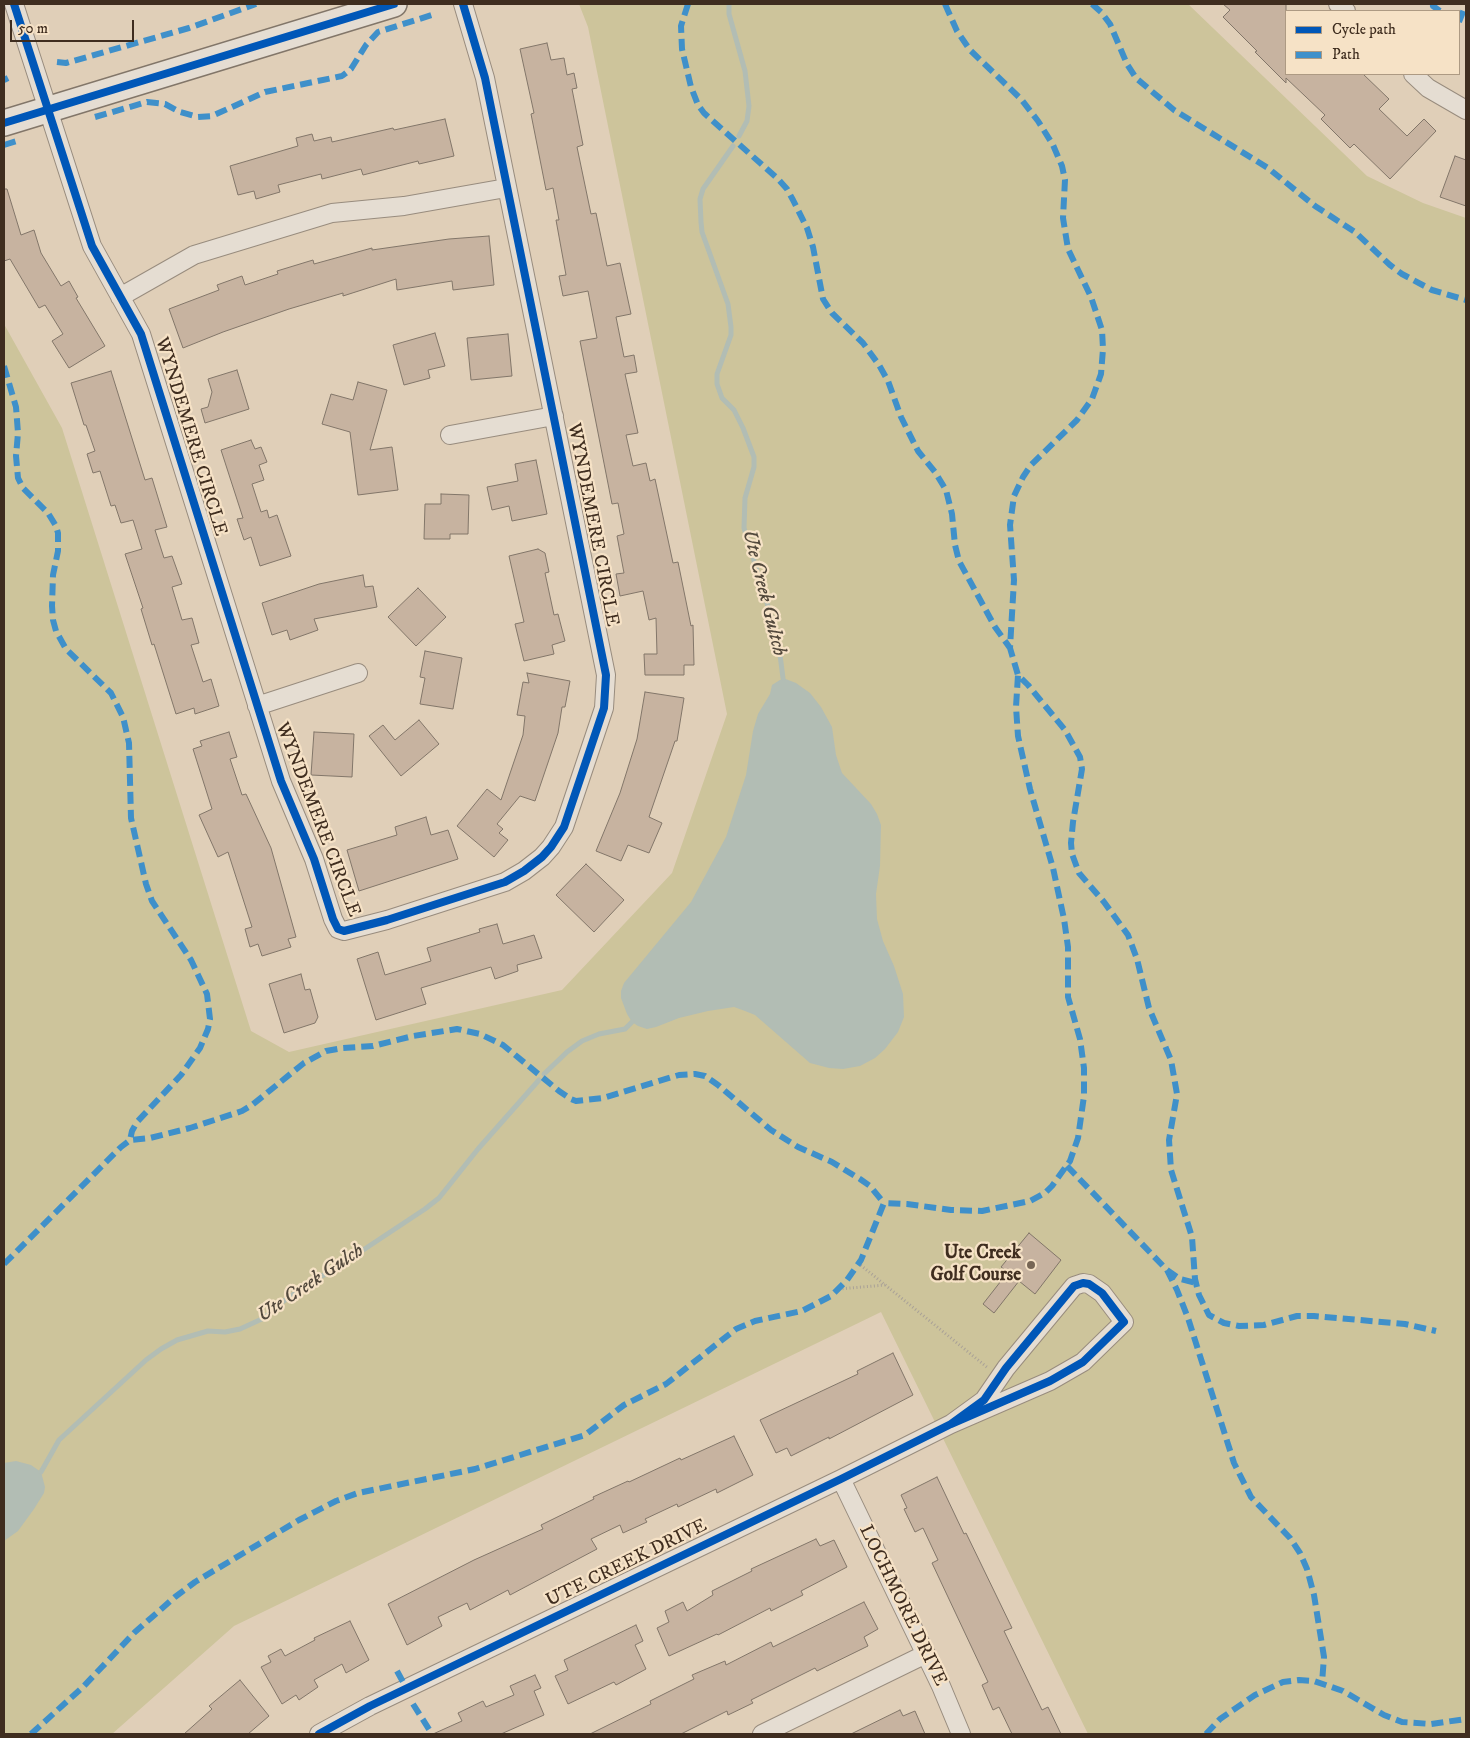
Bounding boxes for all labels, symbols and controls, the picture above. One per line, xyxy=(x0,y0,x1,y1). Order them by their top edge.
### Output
scale bar xyxy=(12,10,136,42)
legend xyxy=(1285,10,1460,75)
text: 50 m xyxy=(18,19,48,38)
text: Cycle path xyxy=(1332,20,1396,39)
text: Path xyxy=(1332,45,1360,64)
street label: WYNDEMERE CIRCLE xyxy=(149,335,231,539)
street label: WYNDEMERE CIRCLE xyxy=(561,421,623,629)
water label: Ute Creek Gultch xyxy=(736,527,790,659)
street label: WYNDEMERE CIRCLE xyxy=(269,719,365,921)
water label: Ute Creek Gulch xyxy=(253,1240,369,1328)
place label: Ute Creek Golf Course xyxy=(930,1243,1021,1287)
marker: Ute Creek Golf Course xyxy=(1025,1259,1037,1271)
street label: UTE CREEK DRIVE xyxy=(543,1515,711,1613)
street label: LOCHMORE DRIVE xyxy=(853,1522,951,1690)

